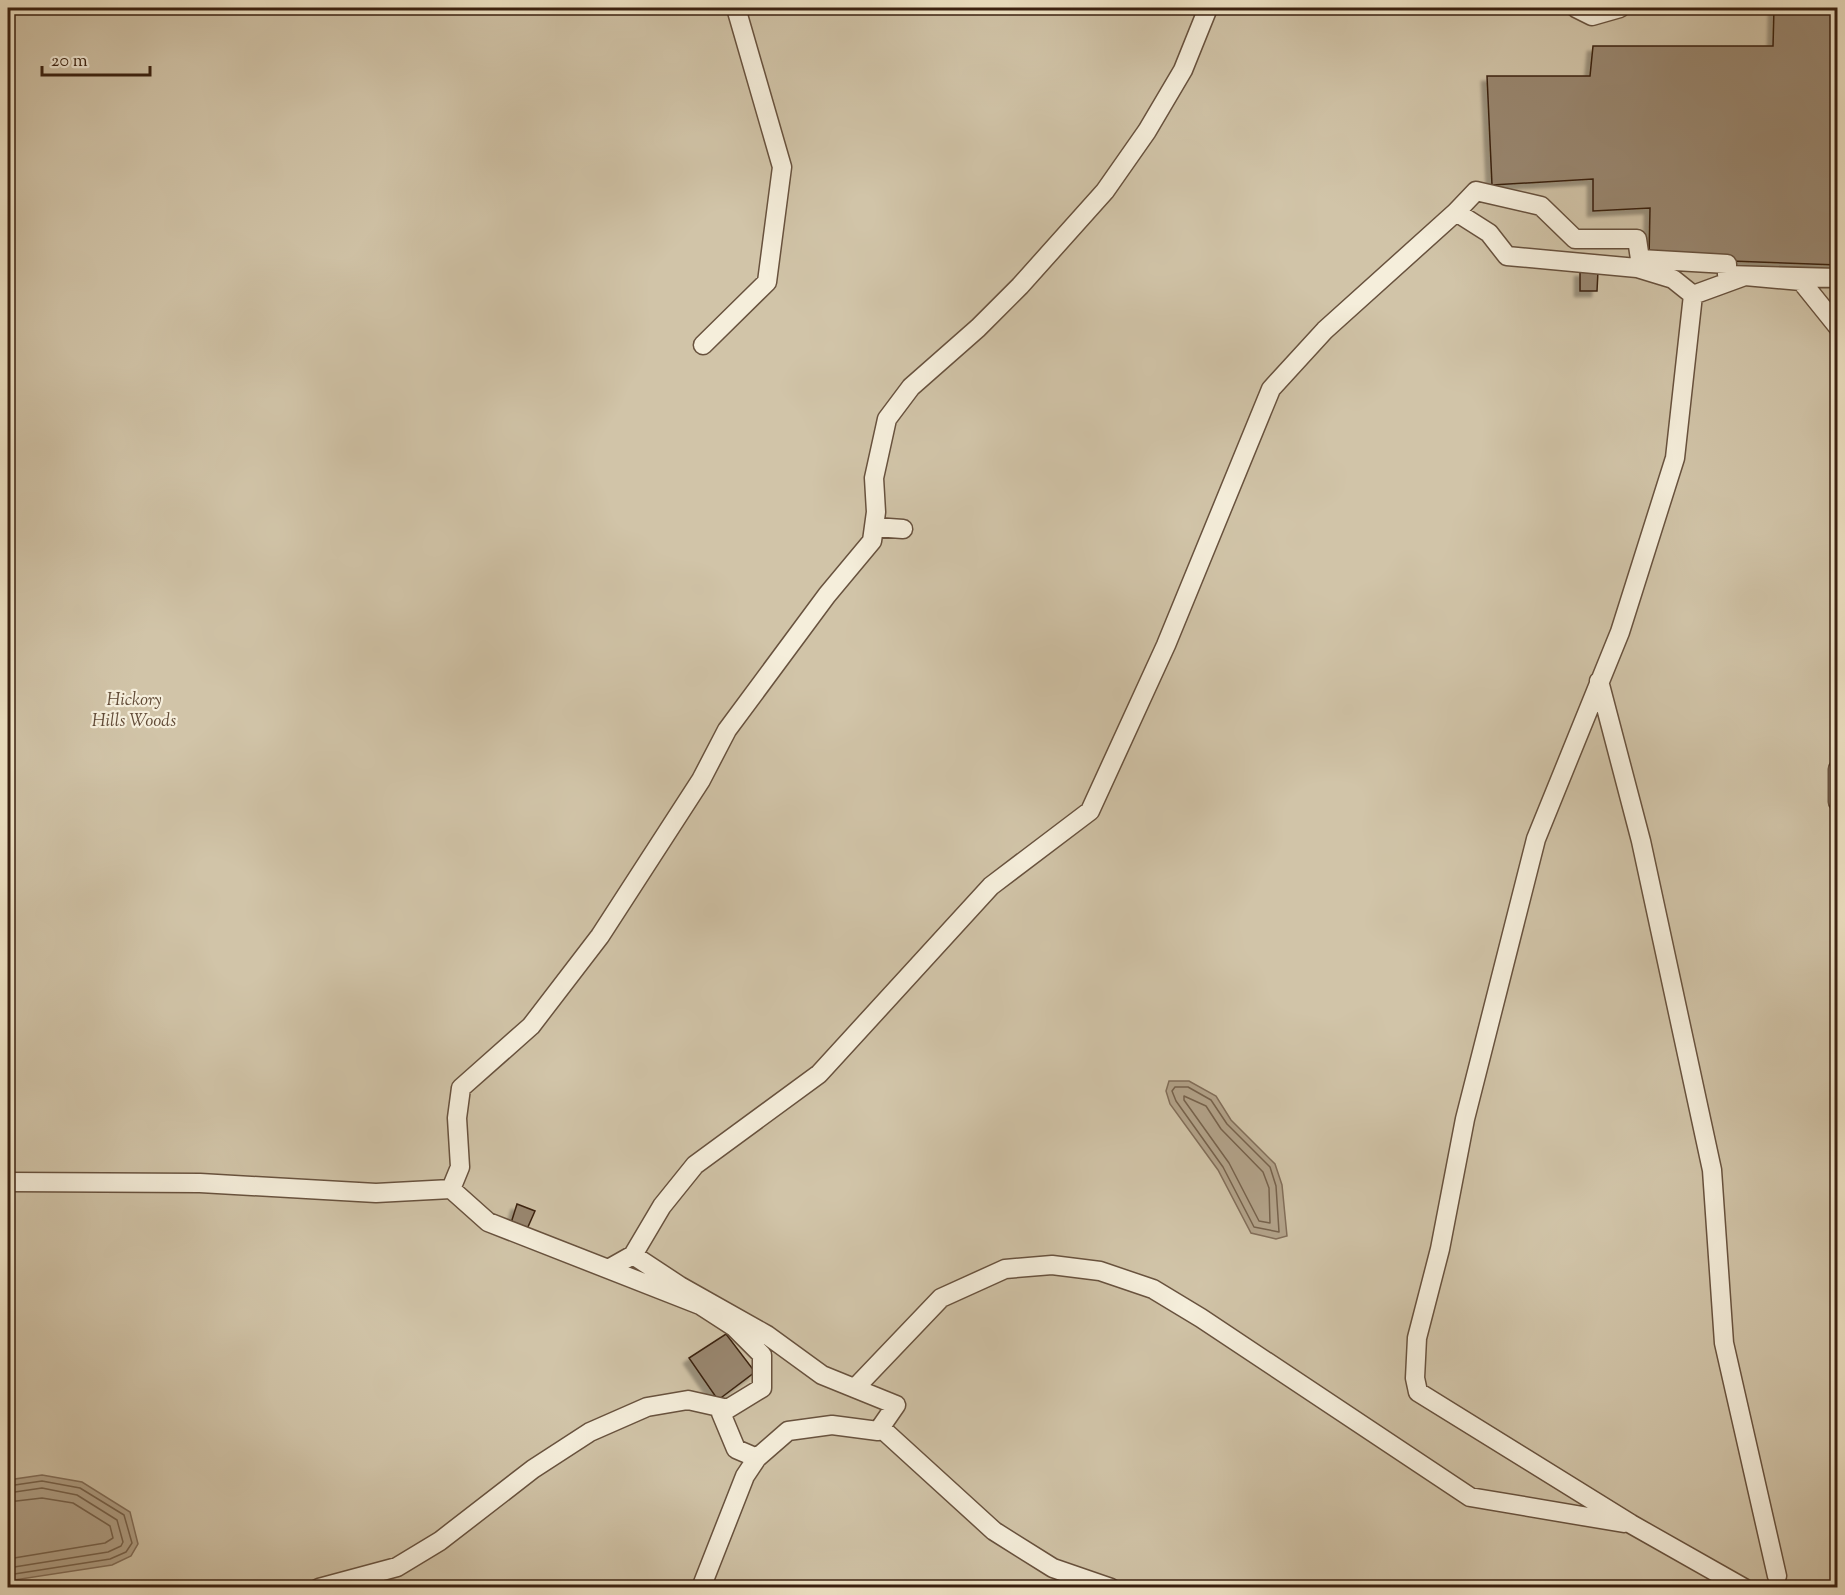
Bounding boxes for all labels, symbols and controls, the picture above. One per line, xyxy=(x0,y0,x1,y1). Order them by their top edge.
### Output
scale bar xyxy=(42,39,150,77)
text: 20 m xyxy=(51,49,88,75)
park label: Hickory Hills Woods xyxy=(92,688,176,735)

